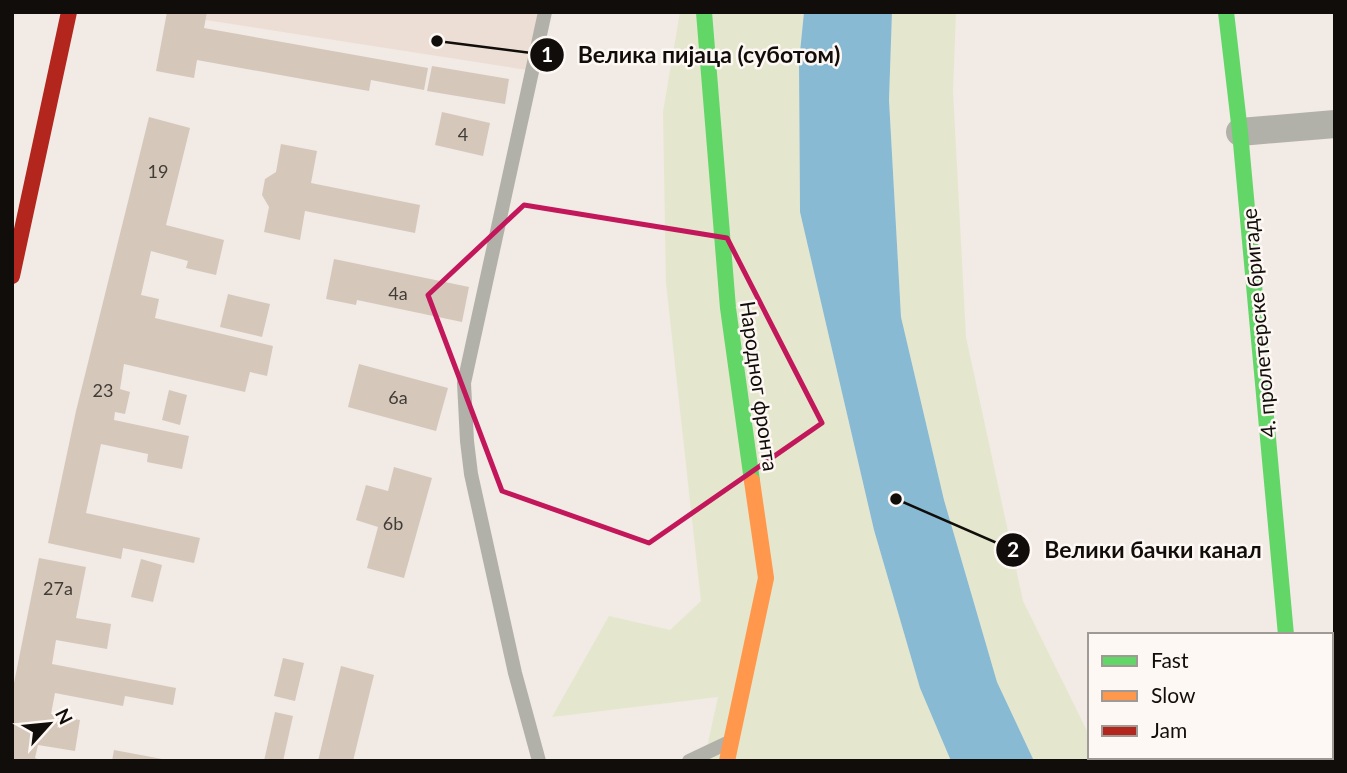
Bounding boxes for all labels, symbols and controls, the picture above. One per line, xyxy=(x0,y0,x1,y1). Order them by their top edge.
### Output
callout: Велика пијаца (суботом) xyxy=(529,33,855,77)
text: Велика пијаца (суботом) xyxy=(578,40,840,68)
text: 1 xyxy=(541,41,553,66)
house number: 4 xyxy=(458,123,468,145)
house number: 19 xyxy=(148,160,168,182)
street label: 4. пролетерске бригаде xyxy=(1236,207,1280,439)
house number: 4a xyxy=(388,282,408,304)
street label: Народног фронта xyxy=(736,299,784,473)
house number: 23 xyxy=(93,379,113,401)
house number: 6a xyxy=(388,386,408,408)
house number: 6b xyxy=(383,512,403,534)
callout: Велики бачки канал xyxy=(995,528,1276,572)
text: Велики бачки канал xyxy=(1044,535,1262,563)
text: 2 xyxy=(1007,536,1019,561)
house number: 27a xyxy=(43,577,73,599)
legend xyxy=(1088,633,1333,759)
text: Fast xyxy=(1151,647,1189,672)
text: Slow xyxy=(1151,682,1196,707)
north arrow xyxy=(14,689,84,759)
text: N xyxy=(51,704,78,728)
text: Jam xyxy=(1151,717,1187,742)

